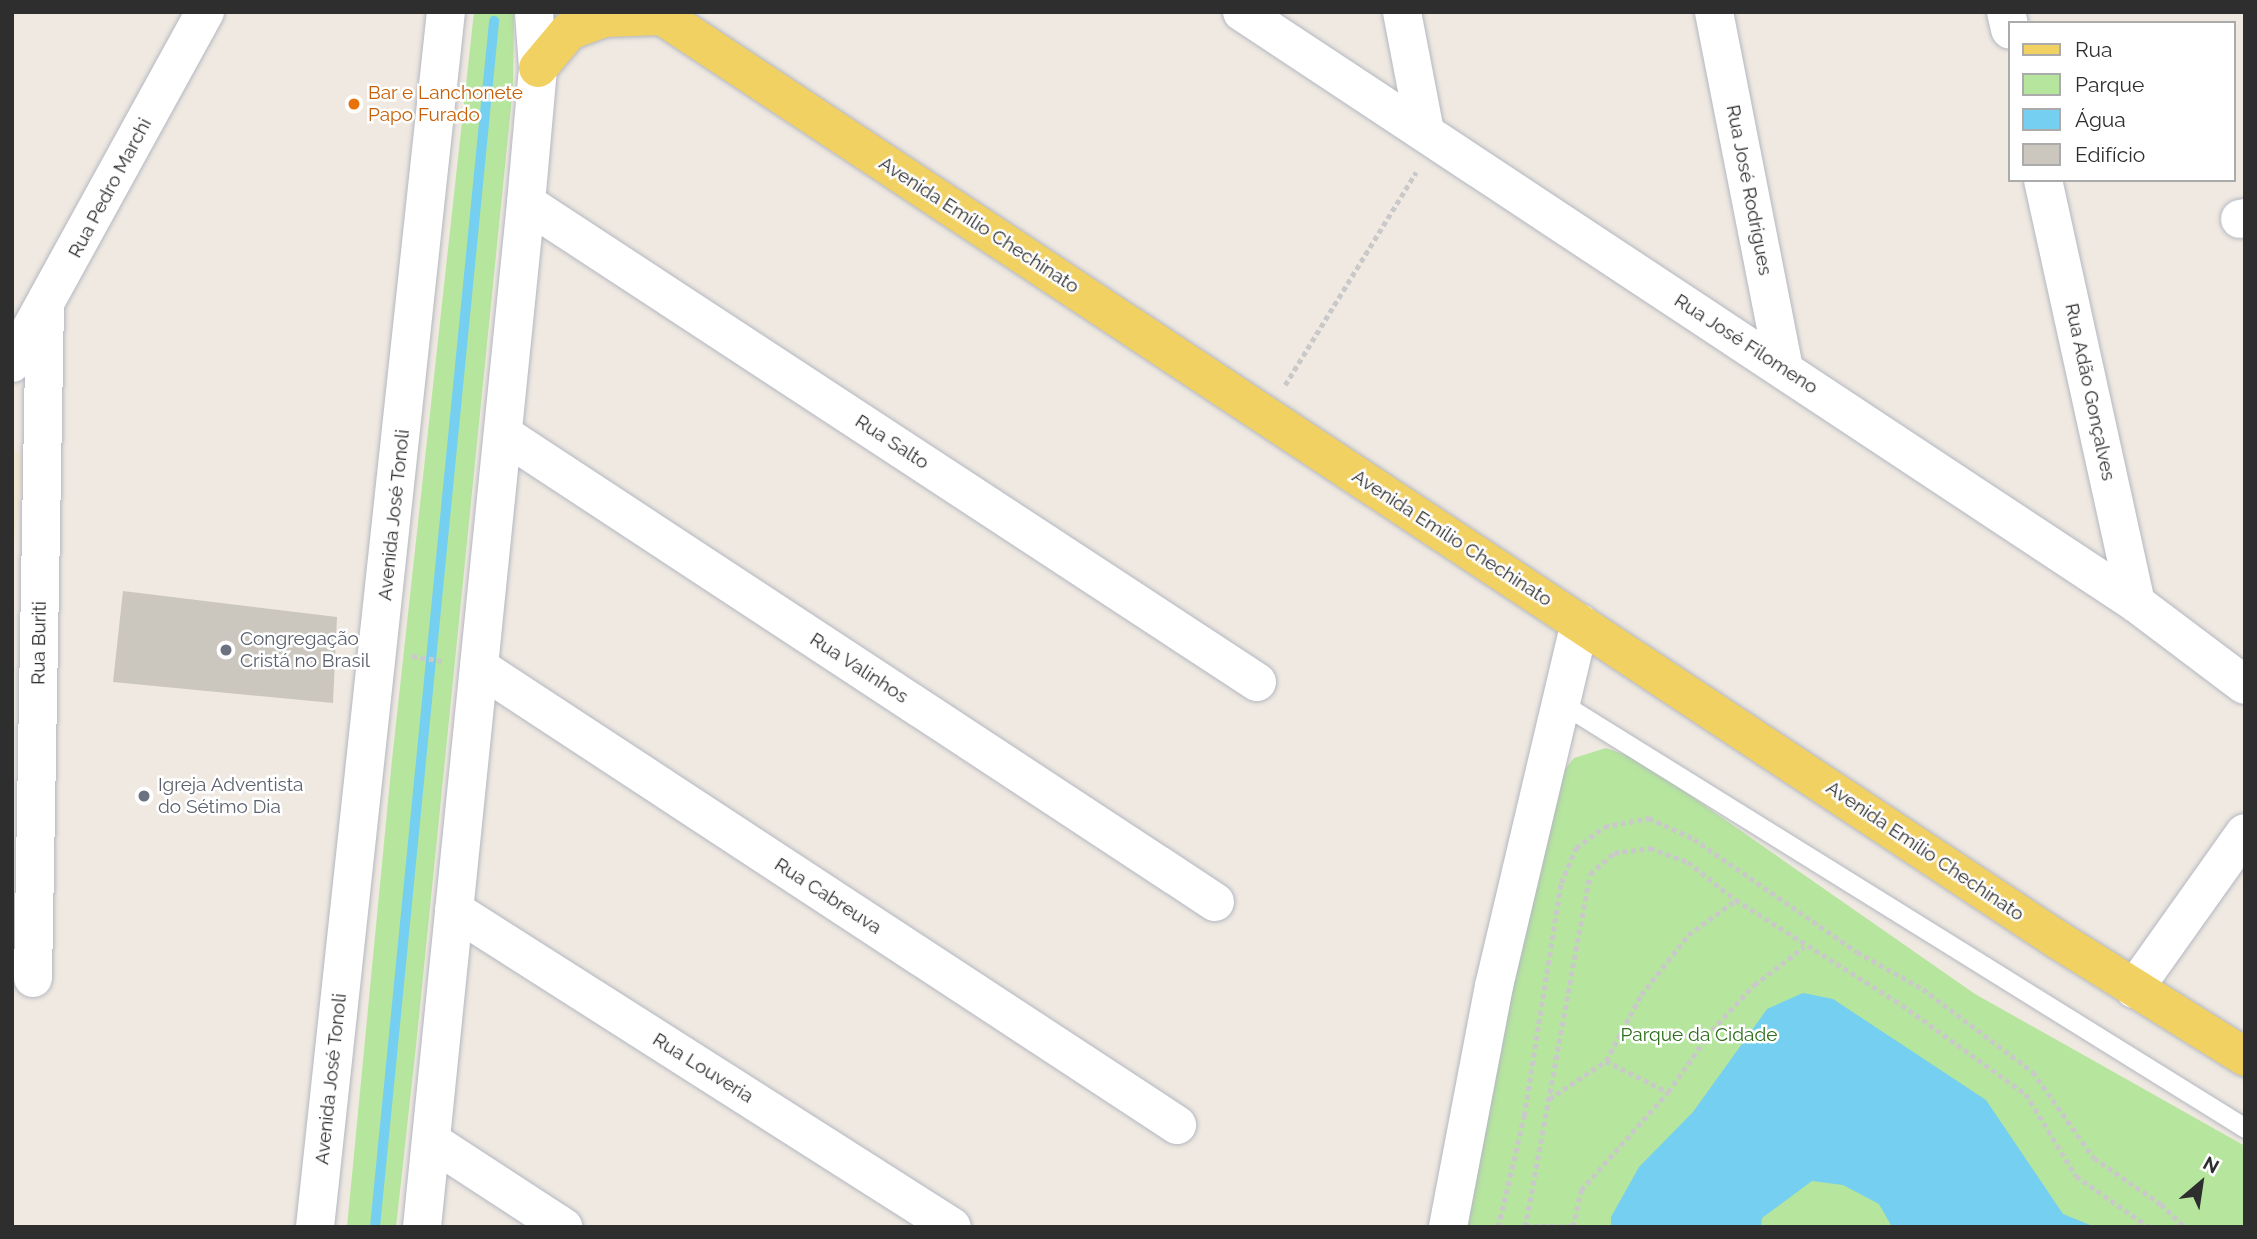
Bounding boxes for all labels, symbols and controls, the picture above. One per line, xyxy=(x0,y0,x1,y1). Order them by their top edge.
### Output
legend xyxy=(2008,21,2236,182)
text: Rua xyxy=(2075,37,2112,62)
text: Parque xyxy=(2075,72,2144,97)
place label: Bar e Lanchonete Papo Furado xyxy=(368,82,523,126)
marker: Bar e Lanchonete Papo Furado xyxy=(346,96,362,112)
street label: Rua José Rodrigues xyxy=(1721,103,1777,277)
text: Água xyxy=(2075,107,2126,132)
street label: Rua Pedro Marchi xyxy=(64,114,156,262)
text: Edifício xyxy=(2075,142,2145,167)
street label: Avenida Emílio Chechinato xyxy=(875,152,1083,298)
street label: Rua José Filomeno xyxy=(1670,289,1822,399)
street label: Rua Adão Gonçalves xyxy=(2060,301,2120,483)
street label: Rua Salto xyxy=(851,410,933,474)
street label: Avenida José Tonoli xyxy=(374,428,414,602)
street label: Avenida Emílio Chechinato xyxy=(1348,465,1556,611)
street label: Rua Buriti xyxy=(27,601,51,685)
place label: Congregação Cristá no Brasil xyxy=(240,628,370,672)
street label: Rua Valinhos xyxy=(805,628,913,708)
marker: Congregação Cristá no Brasil xyxy=(218,642,234,658)
place label: Igreja Adventista do Sétimo Dia xyxy=(158,774,304,818)
street label: Avenida Emílio Chechinato xyxy=(1822,776,2028,926)
marker: Igreja Adventista do Sétimo Dia xyxy=(136,788,152,804)
street label: Rua Cabreuva xyxy=(770,853,886,939)
street label: Avenida José Tonoli xyxy=(311,992,351,1166)
park label: Parque da Cidade xyxy=(1621,1024,1777,1046)
street label: Rua Louveria xyxy=(648,1028,758,1108)
north arrow xyxy=(2166,1148,2236,1218)
text: N xyxy=(2200,1151,2223,1178)

